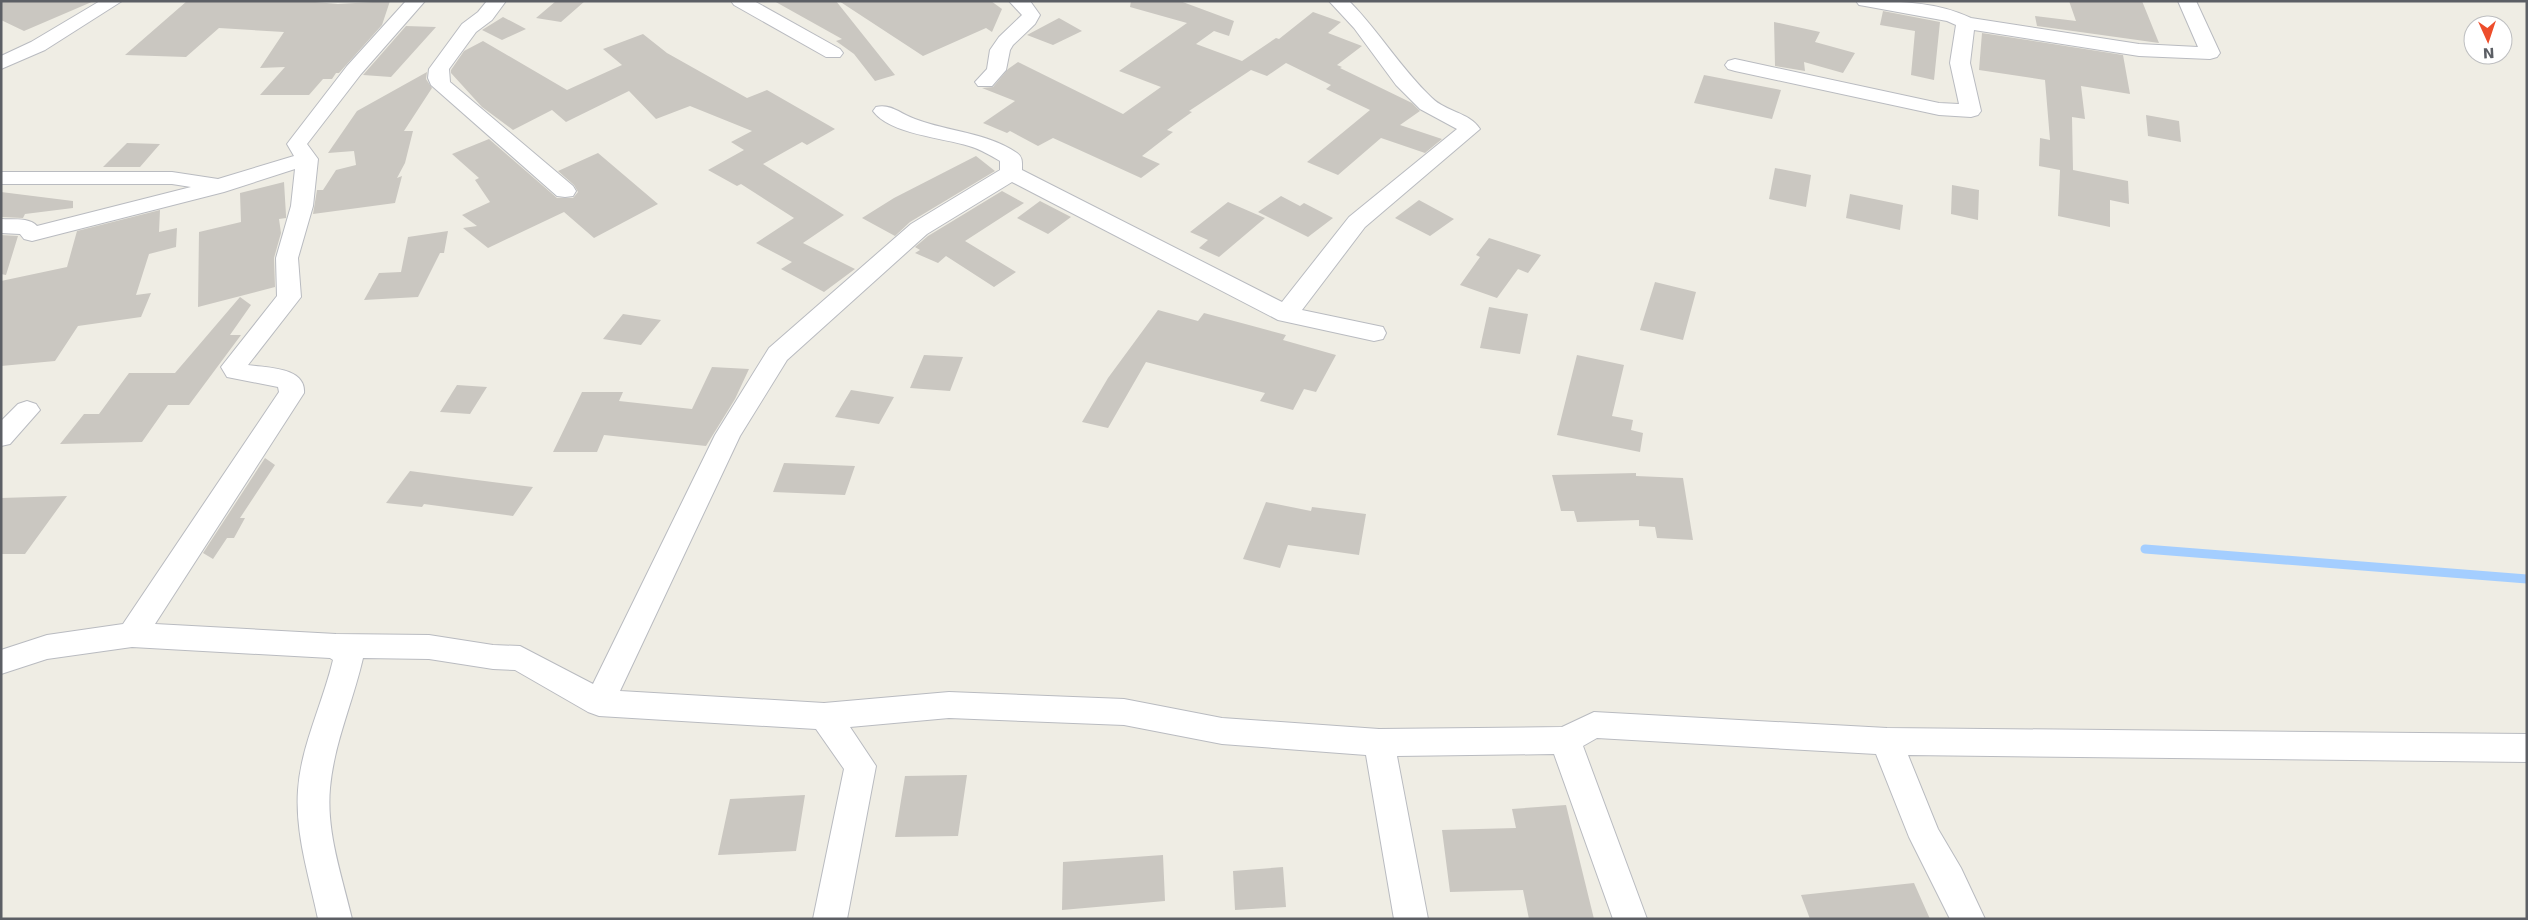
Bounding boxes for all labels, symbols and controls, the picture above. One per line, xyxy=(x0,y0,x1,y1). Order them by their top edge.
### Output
north arrow xyxy=(2463,15,2513,65)
text: N xyxy=(2482,45,2495,61)

